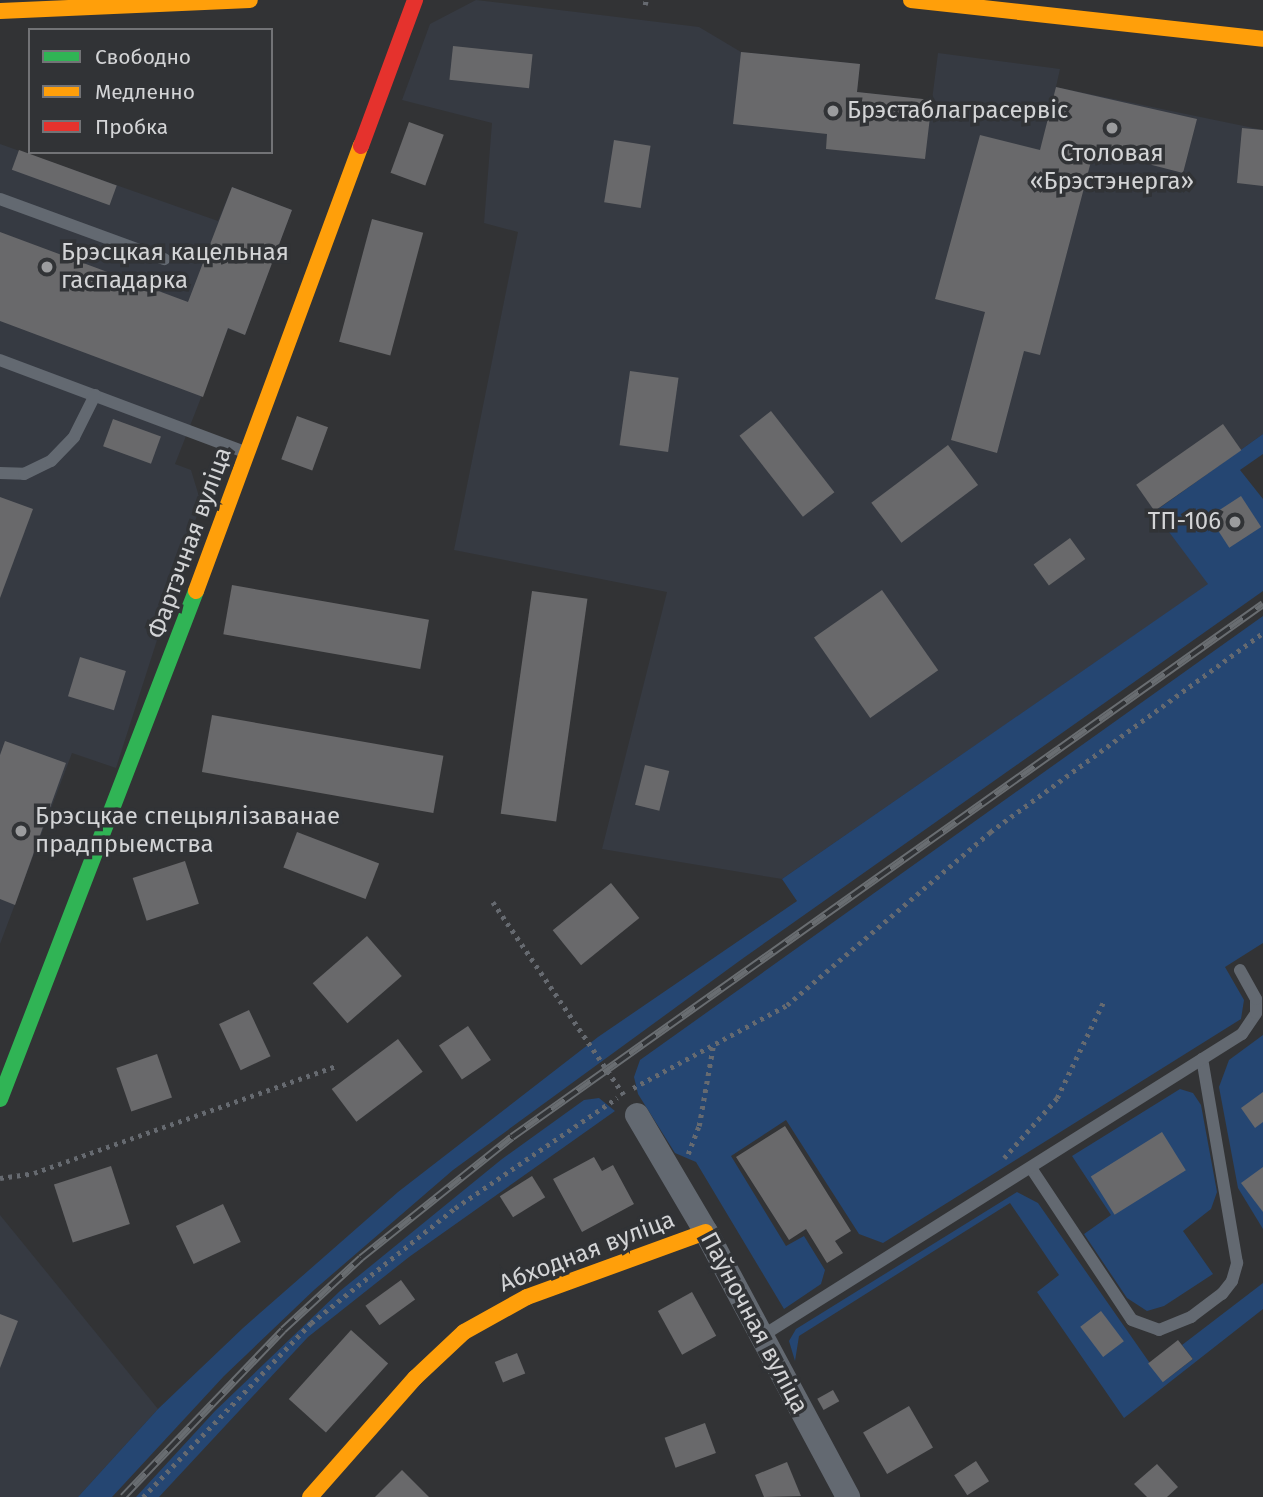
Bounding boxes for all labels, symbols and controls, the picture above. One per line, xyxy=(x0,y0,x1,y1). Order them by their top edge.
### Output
legend xyxy=(28,28,273,154)
text: Свободно xyxy=(95,44,191,70)
text: Медленно xyxy=(95,79,195,105)
place label: Брэстаблаграсервіс xyxy=(847,97,1069,125)
marker: Брэстаблаграсервіс xyxy=(825,103,841,119)
text: Пробка xyxy=(95,114,168,140)
marker: Столовая «Брэстэнерга» xyxy=(1104,120,1120,136)
place label: Столовая «Брэстэнерга» xyxy=(1030,140,1194,196)
place label: Брэсцкая кацельная гаспадарка xyxy=(61,239,289,295)
marker: Брэсцкая кацельная гаспадарка xyxy=(39,259,55,275)
street label: Фартэчная вуліца xyxy=(142,444,238,642)
place label: ТП-106 xyxy=(1148,508,1221,536)
marker: ТП-106 xyxy=(1227,514,1243,530)
place label: Брэсцкае спецыялізаванае прадпрыемства xyxy=(35,803,340,859)
marker: Брэсцкае спецыялізаванае прадпрыемства xyxy=(13,823,29,839)
street label: Абходная вуліца xyxy=(495,1205,679,1299)
street label: Паўночная вуліца xyxy=(694,1227,814,1419)

